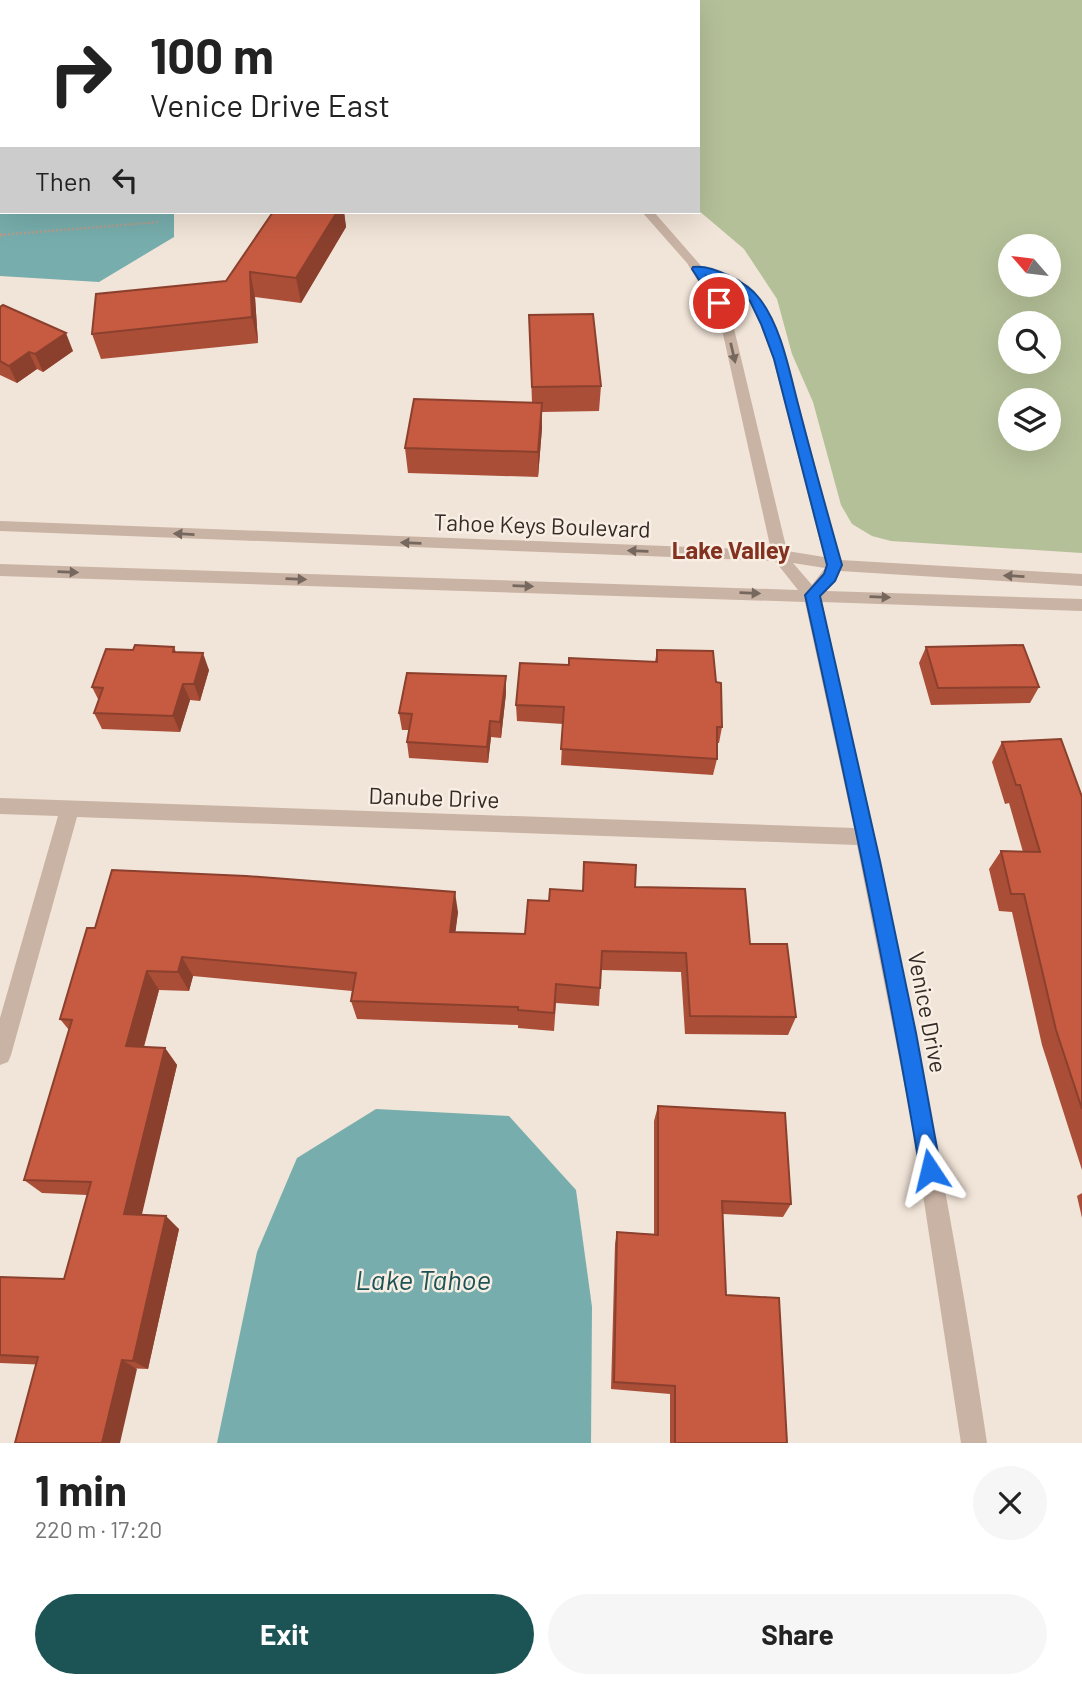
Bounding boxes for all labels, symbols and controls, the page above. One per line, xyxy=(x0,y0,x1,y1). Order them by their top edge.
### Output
text: 100 m xyxy=(150,25,274,84)
icon: right xyxy=(35,28,126,119)
text: Venice Drive East xyxy=(150,85,390,123)
icon: left xyxy=(106,161,144,199)
text: Then xyxy=(35,165,92,196)
north arrow xyxy=(998,234,1060,298)
map controls xyxy=(998,234,1061,451)
pin xyxy=(689,273,749,333)
icon: arrive xyxy=(700,284,738,322)
button: search xyxy=(998,311,1061,374)
one-way arrow xyxy=(728,342,739,364)
button: layers xyxy=(998,388,1061,451)
street label: Tahoe Keys Boulevard xyxy=(433,507,651,543)
one-way arrow xyxy=(173,529,195,540)
district label: Lake Valley xyxy=(672,535,790,564)
one-way arrow xyxy=(400,537,422,548)
one-way arrow xyxy=(627,545,649,556)
one-way arrow xyxy=(57,566,79,578)
one-way arrow xyxy=(1003,570,1025,581)
one-way arrow xyxy=(285,573,307,585)
one-way arrow xyxy=(512,580,534,592)
one-way arrow xyxy=(740,587,762,598)
one-way arrow xyxy=(870,592,892,603)
street label: Danube Drive xyxy=(368,781,500,813)
street label: Venice Drive xyxy=(903,949,953,1075)
position arrow xyxy=(893,1133,967,1207)
water label: Lake Tahoe xyxy=(355,1262,491,1296)
text: 1 min xyxy=(35,1464,127,1514)
button: close xyxy=(973,1466,1047,1540)
text: 220 m · 17:20 xyxy=(35,1515,162,1543)
button: Exit xyxy=(35,1594,534,1674)
button: Share xyxy=(548,1594,1047,1674)

